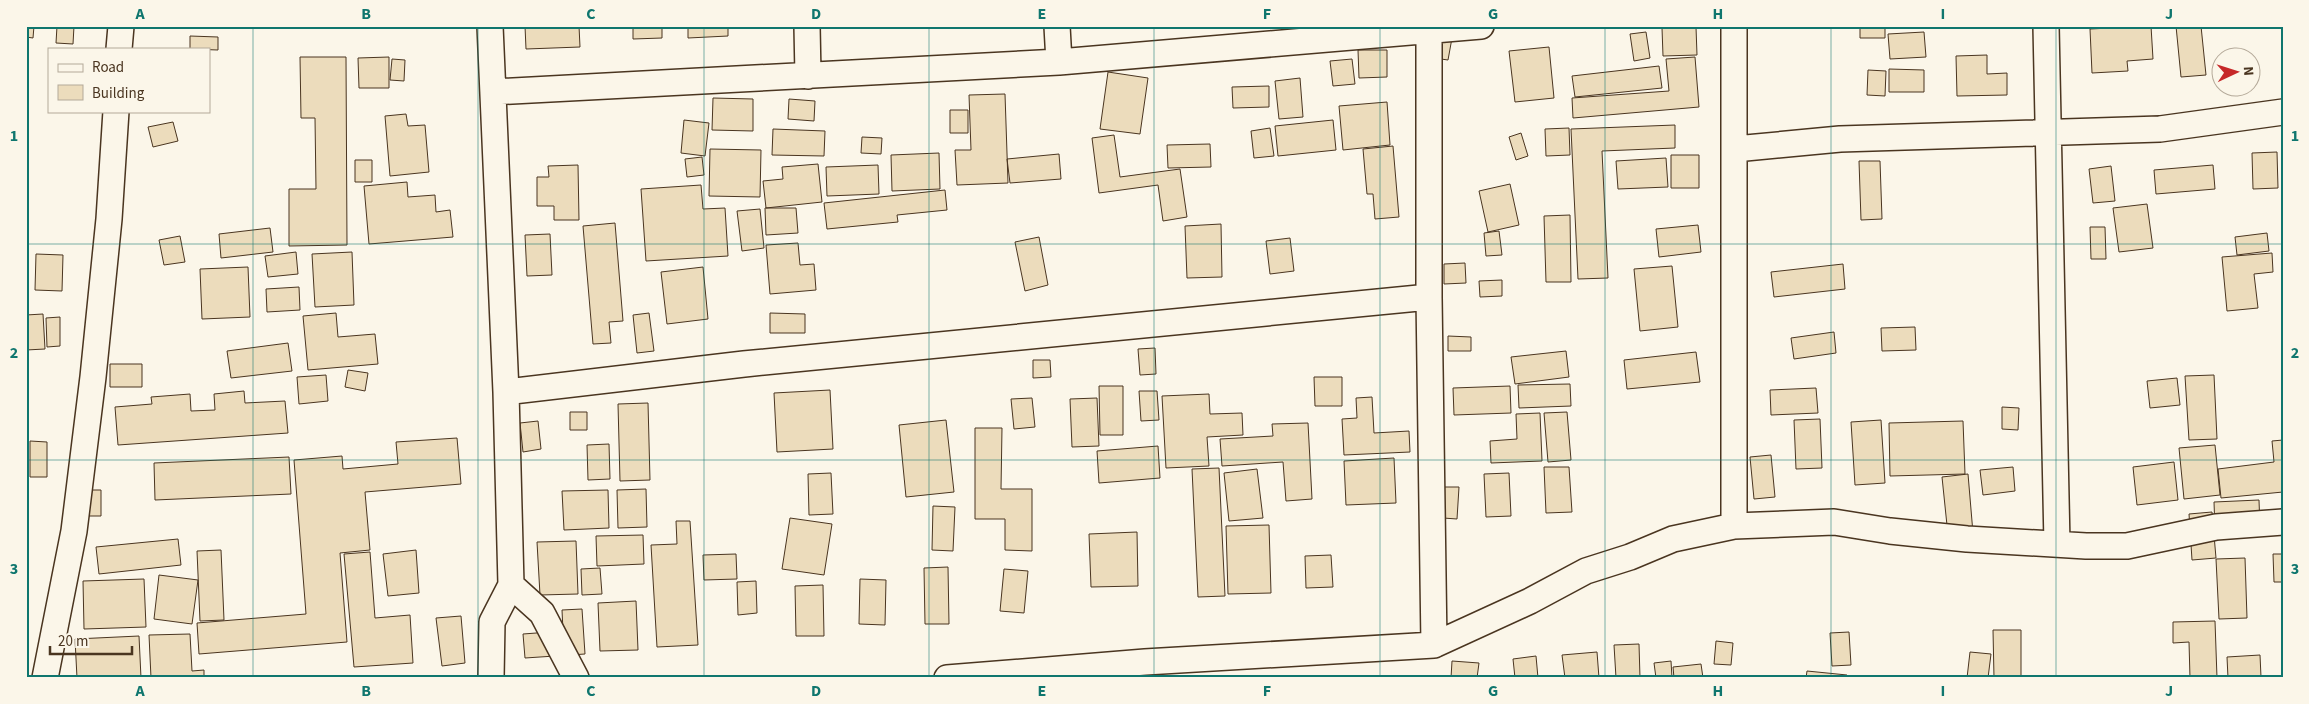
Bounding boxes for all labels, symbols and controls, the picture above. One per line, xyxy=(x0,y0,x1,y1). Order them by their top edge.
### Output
text: A xyxy=(134,3,145,25)
text: B xyxy=(361,3,371,25)
text: C xyxy=(586,3,596,25)
text: D xyxy=(811,3,821,25)
text: E xyxy=(1038,3,1046,25)
text: F xyxy=(1263,3,1271,25)
text: G xyxy=(1488,3,1498,25)
text: H xyxy=(1713,3,1723,25)
text: I xyxy=(1941,3,1945,25)
text: J xyxy=(2165,3,2173,25)
legend xyxy=(48,48,210,112)
north arrow xyxy=(2212,48,2262,98)
text: Road xyxy=(92,57,124,78)
text: N xyxy=(2238,66,2258,77)
text: Building xyxy=(92,83,145,104)
text: 1 xyxy=(10,125,18,147)
text: 1 xyxy=(2291,125,2299,147)
text: 2 xyxy=(10,342,18,364)
text: 2 xyxy=(2291,342,2299,364)
text: 3 xyxy=(10,558,18,580)
text: 3 xyxy=(2291,558,2299,580)
scale bar xyxy=(50,624,132,656)
text: 20 m xyxy=(58,631,88,652)
text: A xyxy=(134,680,145,702)
text: B xyxy=(361,680,371,702)
text: C xyxy=(586,680,596,702)
text: D xyxy=(811,680,821,702)
text: E xyxy=(1038,680,1046,702)
text: F xyxy=(1263,680,1271,702)
text: G xyxy=(1488,680,1498,702)
text: H xyxy=(1713,680,1723,702)
text: I xyxy=(1941,680,1945,702)
text: J xyxy=(2165,680,2173,702)

